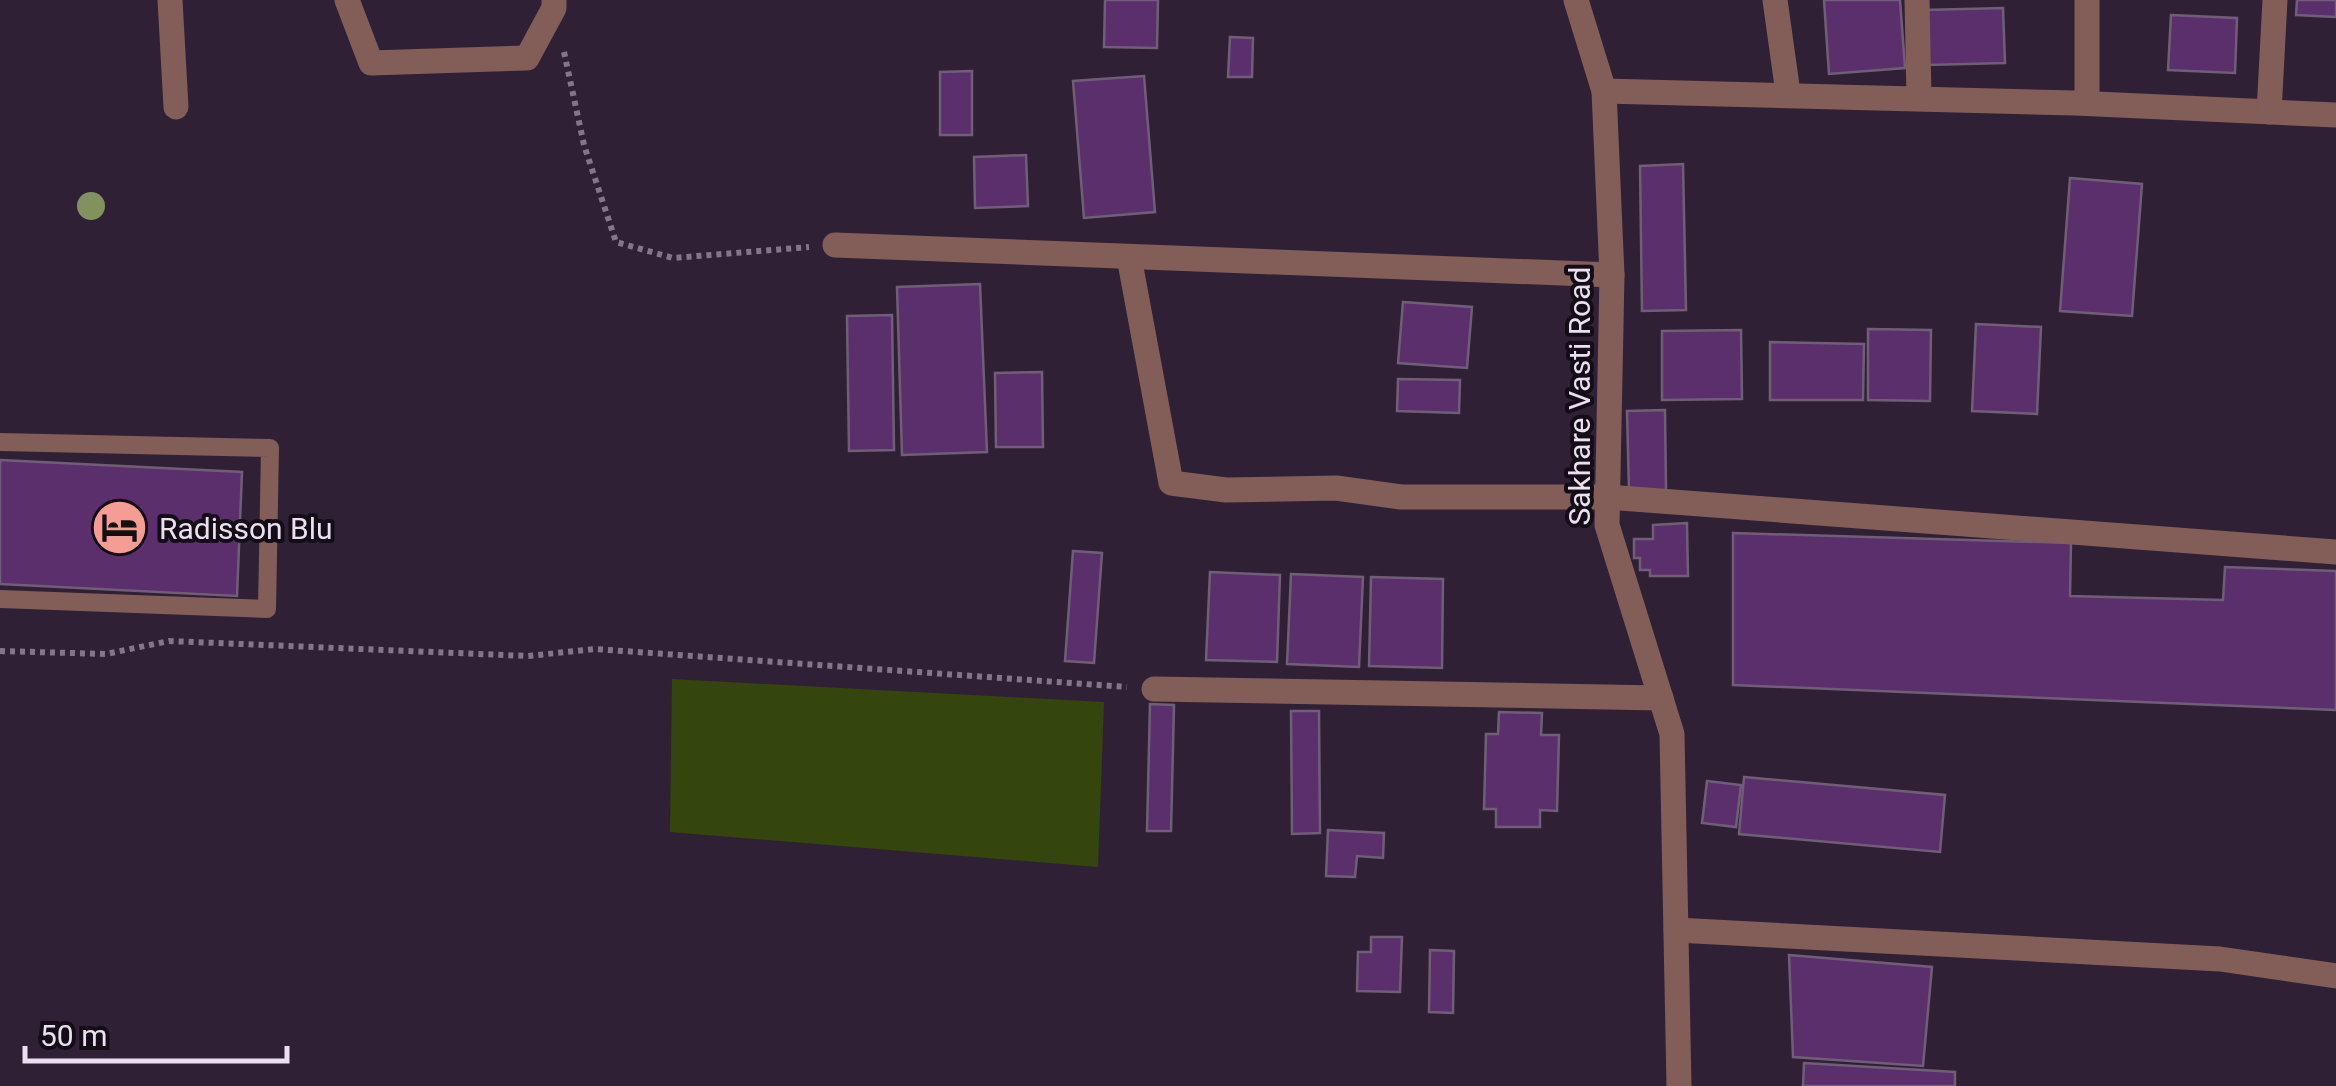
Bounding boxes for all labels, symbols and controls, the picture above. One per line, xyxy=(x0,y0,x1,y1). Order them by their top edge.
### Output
street label: Sakhare Vasti Road xyxy=(1562,266,1597,526)
hotel icon: Radisson Blu xyxy=(90,498,150,558)
place label: Radisson Blu xyxy=(159,511,333,546)
scale bar xyxy=(25,1001,288,1063)
text: 50 m xyxy=(40,1018,107,1053)

